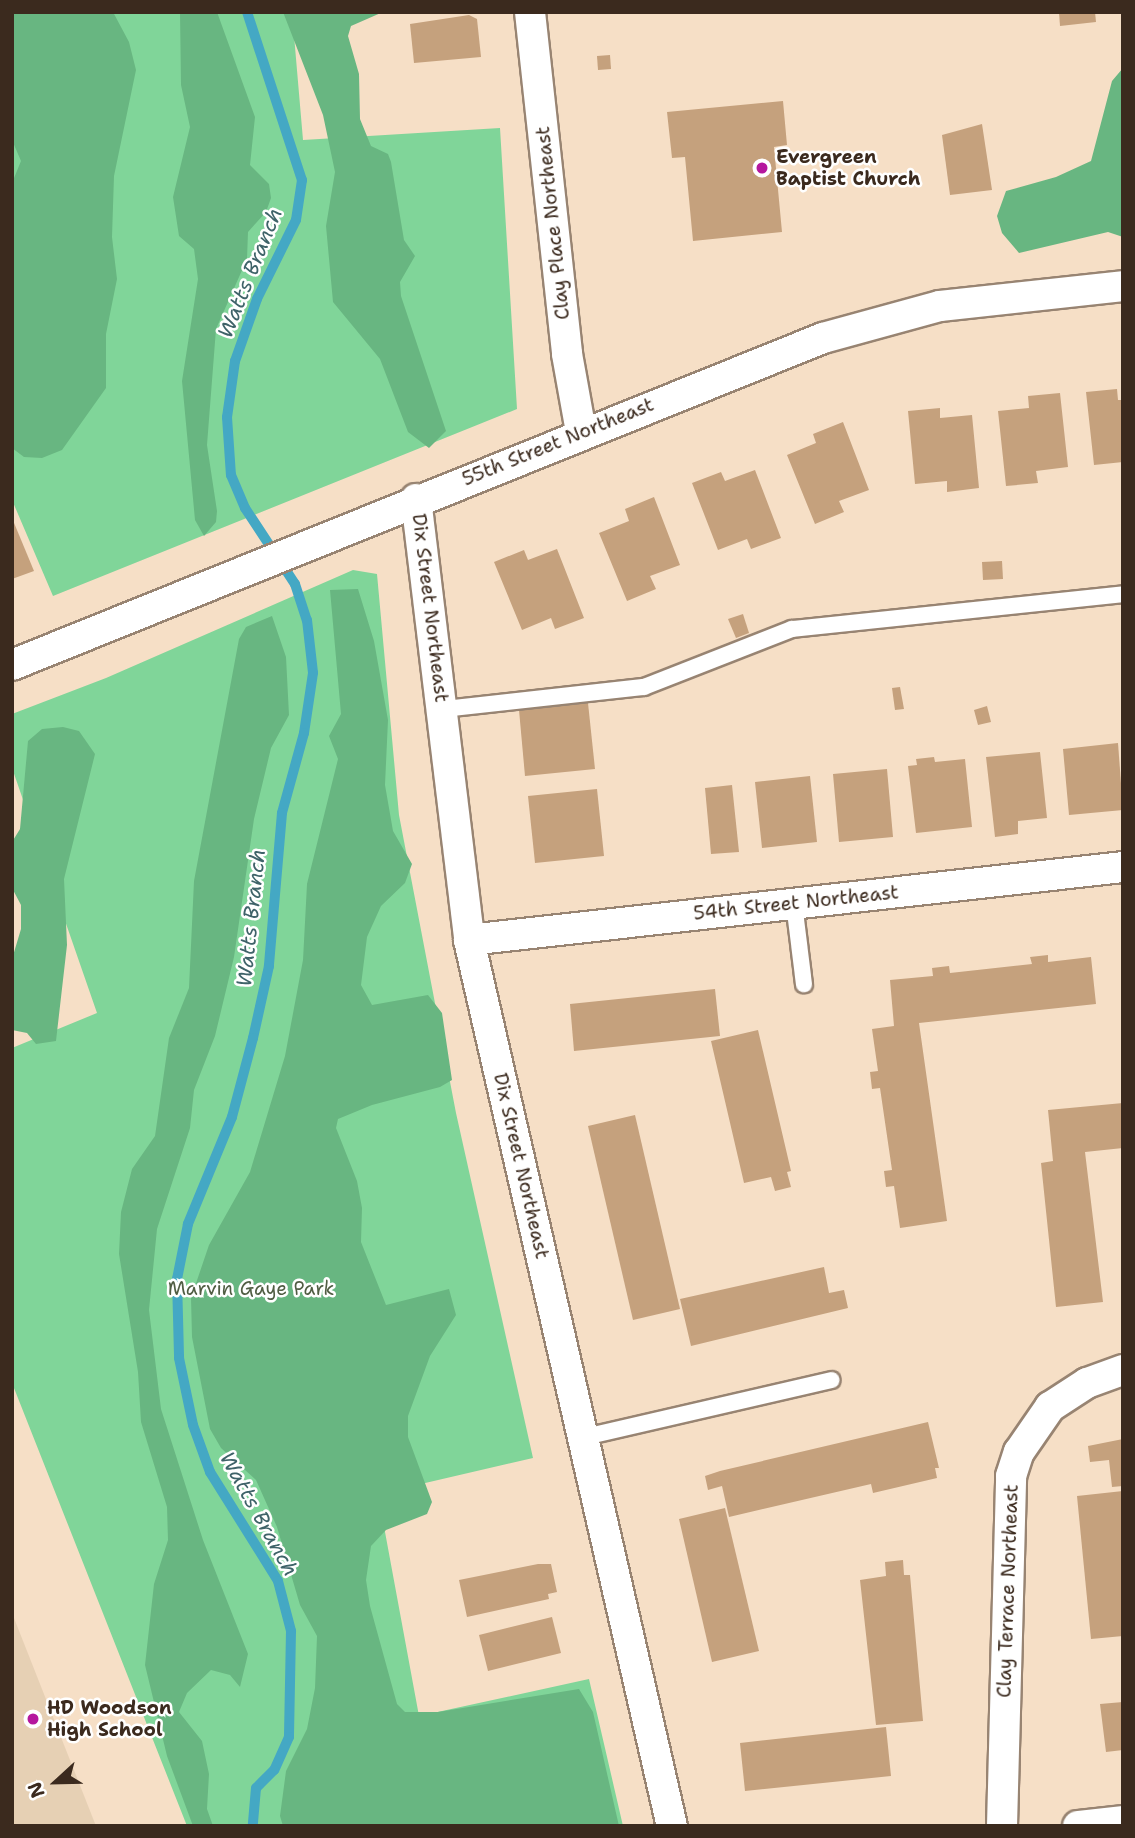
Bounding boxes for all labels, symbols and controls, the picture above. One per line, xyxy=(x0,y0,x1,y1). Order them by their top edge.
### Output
street label: Clay Place Northeast xyxy=(532,125,574,321)
place label: Evergreen Baptist Church xyxy=(776,146,920,190)
marker: Evergreen Baptist Church xyxy=(754,160,770,176)
water label: Watts Branch xyxy=(212,204,288,342)
street label: 55th Street Northeast xyxy=(459,393,657,491)
street label: Dix Street Northeast xyxy=(407,512,453,704)
water label: Watts Branch xyxy=(231,848,271,988)
street label: 54th Street Northeast xyxy=(692,881,900,925)
street label: Dix Street Northeast xyxy=(489,1071,553,1261)
park label: Marvin Gaye Park xyxy=(168,1278,334,1300)
water label: Watts Branch xyxy=(214,1447,304,1581)
street label: Clay Terrace Northeast xyxy=(993,1484,1023,1698)
place label: HD Woodson High School xyxy=(47,1697,172,1741)
marker: HD Woodson High School xyxy=(25,1711,41,1727)
north arrow xyxy=(21,1747,91,1817)
text: N xyxy=(22,1778,50,1802)

